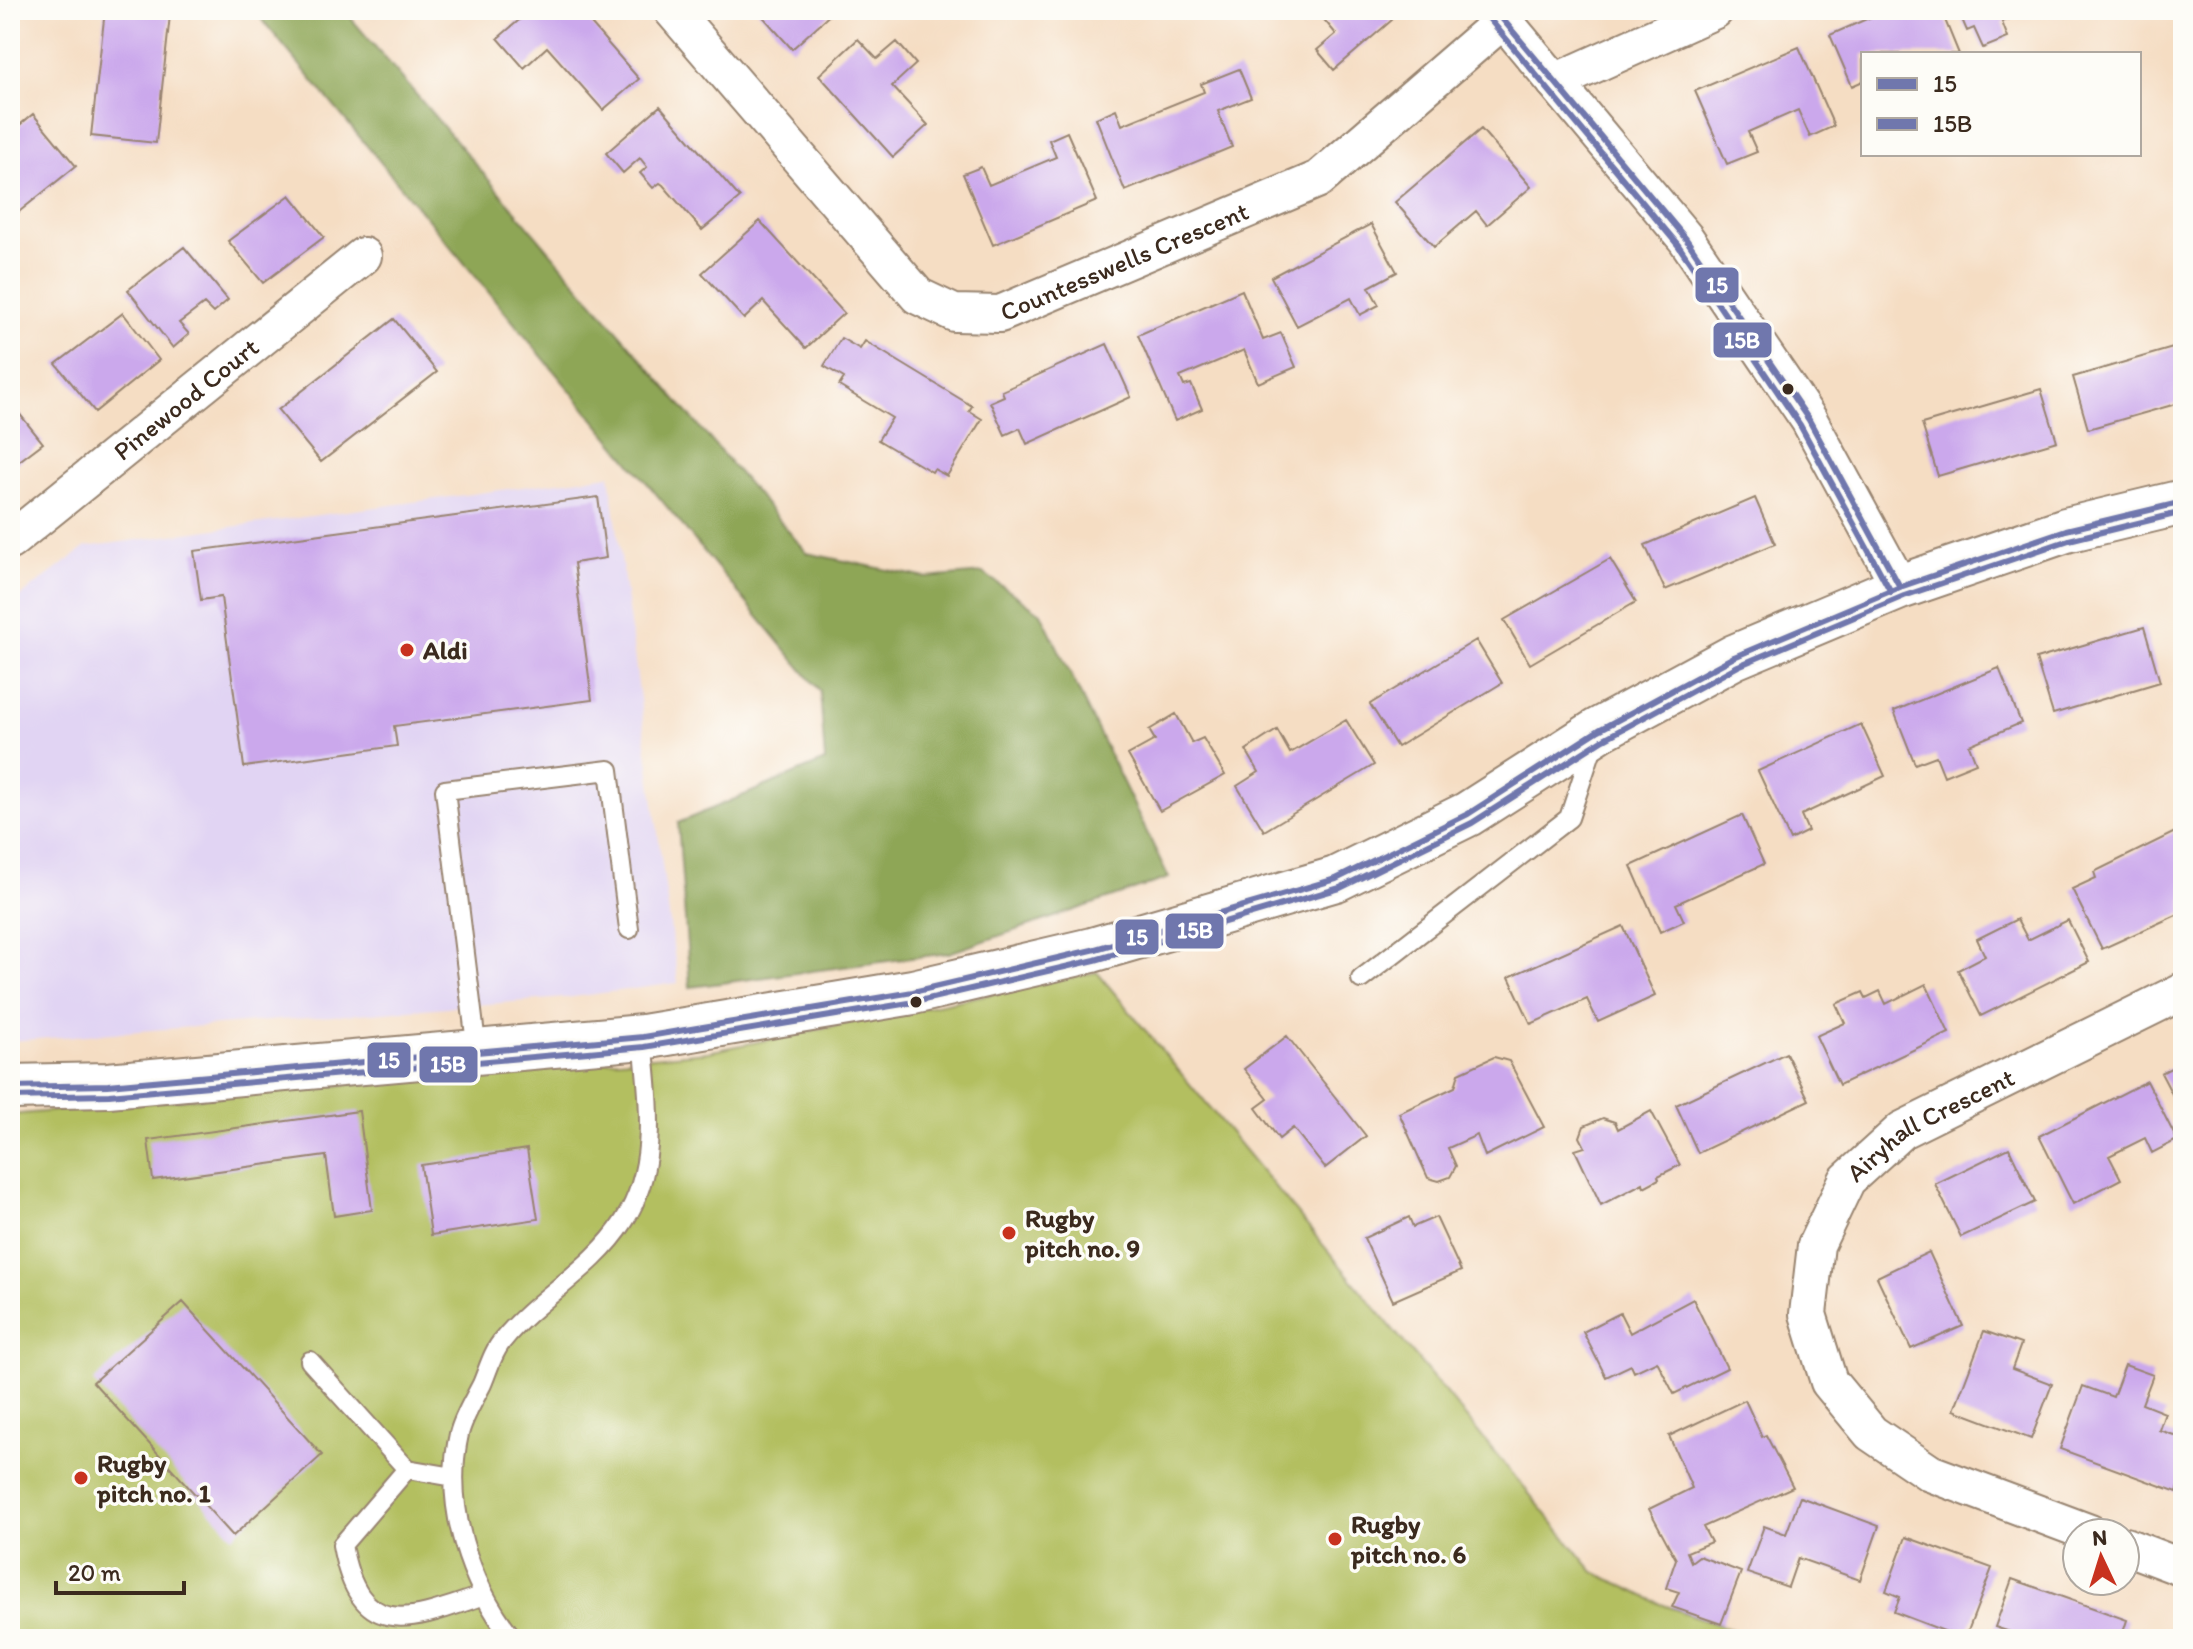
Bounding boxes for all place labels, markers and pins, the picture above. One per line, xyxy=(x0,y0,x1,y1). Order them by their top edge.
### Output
unlabelled marker xyxy=(1780,381,1796,397)
place label: Aldi xyxy=(422,634,468,666)
marker: Aldi xyxy=(398,641,416,659)
unlabelled marker xyxy=(908,994,924,1010)
place label: Rugby pitch no. 9 xyxy=(1024,1202,1140,1264)
marker: Rugby pitch no. 9 xyxy=(1000,1224,1018,1242)
place label: Rugby pitch no. 1 xyxy=(96,1447,211,1509)
marker: Rugby pitch no. 1 xyxy=(72,1469,90,1487)
place label: Rugby pitch no. 6 xyxy=(1350,1508,1466,1570)
marker: Rugby pitch no. 6 xyxy=(1326,1530,1344,1548)

